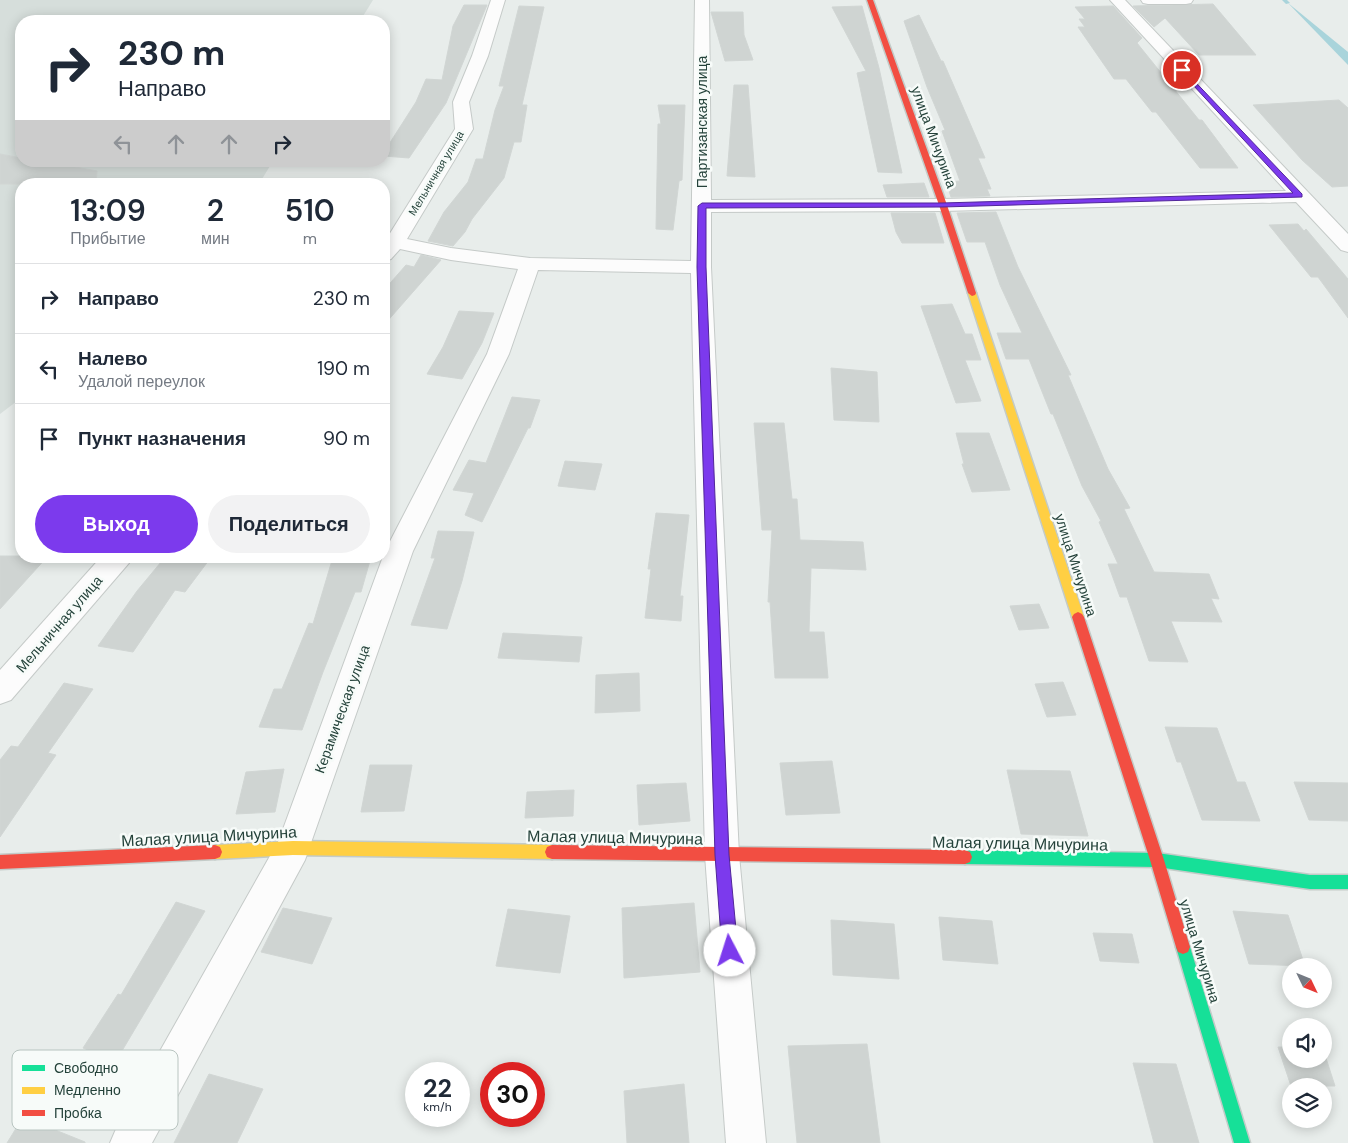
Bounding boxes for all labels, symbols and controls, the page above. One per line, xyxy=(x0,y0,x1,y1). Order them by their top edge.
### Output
text: 230 m xyxy=(118,30,225,76)
icon: right xyxy=(35,35,100,100)
pin xyxy=(1161,49,1203,91)
street label: Партизанская улица xyxy=(693,56,711,188)
icon: arrive xyxy=(1168,56,1196,84)
text: Направо xyxy=(118,74,206,103)
street label: улица Мичурина xyxy=(907,84,961,191)
street label: Мельничная улица xyxy=(405,127,467,218)
icon: left xyxy=(109,130,137,158)
icon: ahead xyxy=(162,130,190,158)
icon: ahead xyxy=(215,130,243,158)
icon: right xyxy=(268,130,296,158)
text: 13:09 xyxy=(70,191,146,230)
text: 2 xyxy=(207,191,224,230)
text: 510 xyxy=(285,191,335,230)
text: Прибытие xyxy=(70,228,146,249)
text: мин xyxy=(201,228,230,249)
text: m xyxy=(303,228,317,249)
icon: right xyxy=(35,285,63,313)
text: Направо xyxy=(78,286,159,311)
text: 230 m xyxy=(313,286,370,311)
text: Налево xyxy=(78,346,148,371)
icon: left xyxy=(35,355,63,383)
text: 190 m xyxy=(317,356,370,381)
text: Удалой переулок xyxy=(78,371,205,392)
icon: arrive xyxy=(35,425,63,453)
text: Пункт назначения xyxy=(78,426,246,451)
text: 90 m xyxy=(323,426,370,451)
button: Выход xyxy=(35,495,198,553)
button: Поделиться xyxy=(208,495,370,553)
street label: улица Мичурина xyxy=(1051,511,1101,619)
street label: Мельничная улица xyxy=(12,572,106,676)
street label: Керамическая улица xyxy=(310,642,374,776)
street label: Малая улица Мичурина xyxy=(121,821,297,852)
street label: Малая улица Мичурина xyxy=(527,825,703,850)
street label: Малая улица Мичурина xyxy=(932,831,1108,856)
street label: улица Мичурина xyxy=(1176,897,1224,1005)
position arrow xyxy=(703,924,755,976)
north arrow xyxy=(1282,958,1332,1008)
map controls xyxy=(1282,958,1332,1128)
button: sound xyxy=(1282,1018,1332,1068)
legend xyxy=(12,1050,178,1130)
text: Свободно xyxy=(54,1059,119,1077)
speed limit sign: 30 xyxy=(480,1062,545,1127)
text: 22 xyxy=(423,1072,452,1105)
button: layers xyxy=(1282,1078,1332,1128)
text: Медленно xyxy=(54,1081,121,1099)
text: km/h xyxy=(423,1099,452,1115)
text: Пробка xyxy=(54,1104,102,1122)

